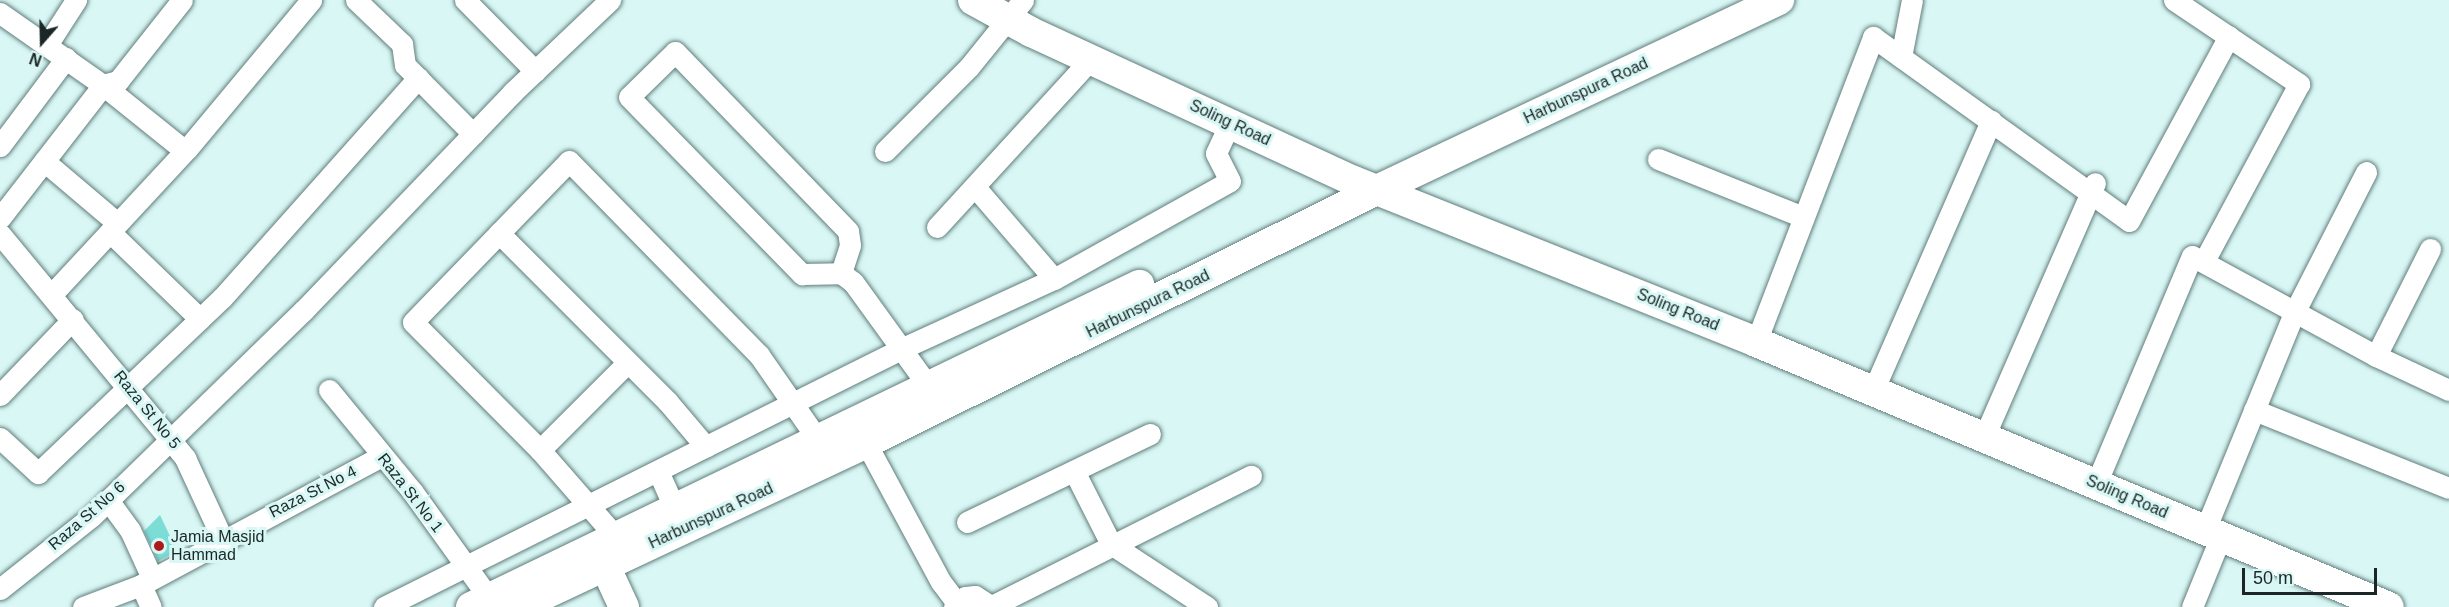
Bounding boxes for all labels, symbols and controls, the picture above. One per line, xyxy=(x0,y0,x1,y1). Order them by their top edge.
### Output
north arrow xyxy=(12,12,72,72)
text: N xyxy=(27,49,44,69)
street label: Harbunspura Road xyxy=(1521,54,1651,128)
street label: Soling Road xyxy=(1186,96,1274,150)
street label: Harbunspura Road xyxy=(1083,266,1213,342)
street label: Soling Road xyxy=(1634,285,1722,335)
street label: Raza St No 5 xyxy=(110,367,184,453)
street label: Raza St No 1 xyxy=(373,450,447,536)
street label: Raza St No 4 xyxy=(266,462,360,522)
street label: Soling Road xyxy=(2083,471,2171,523)
street label: Raza St No 6 xyxy=(45,478,129,554)
street label: Harbunspura Road xyxy=(646,479,776,553)
place label: Jamia Masjid Hammad xyxy=(171,527,264,565)
marker: Jamia Masjid Hammad xyxy=(152,539,166,553)
scale bar xyxy=(2245,556,2380,594)
text: 50 m xyxy=(2253,568,2293,588)

